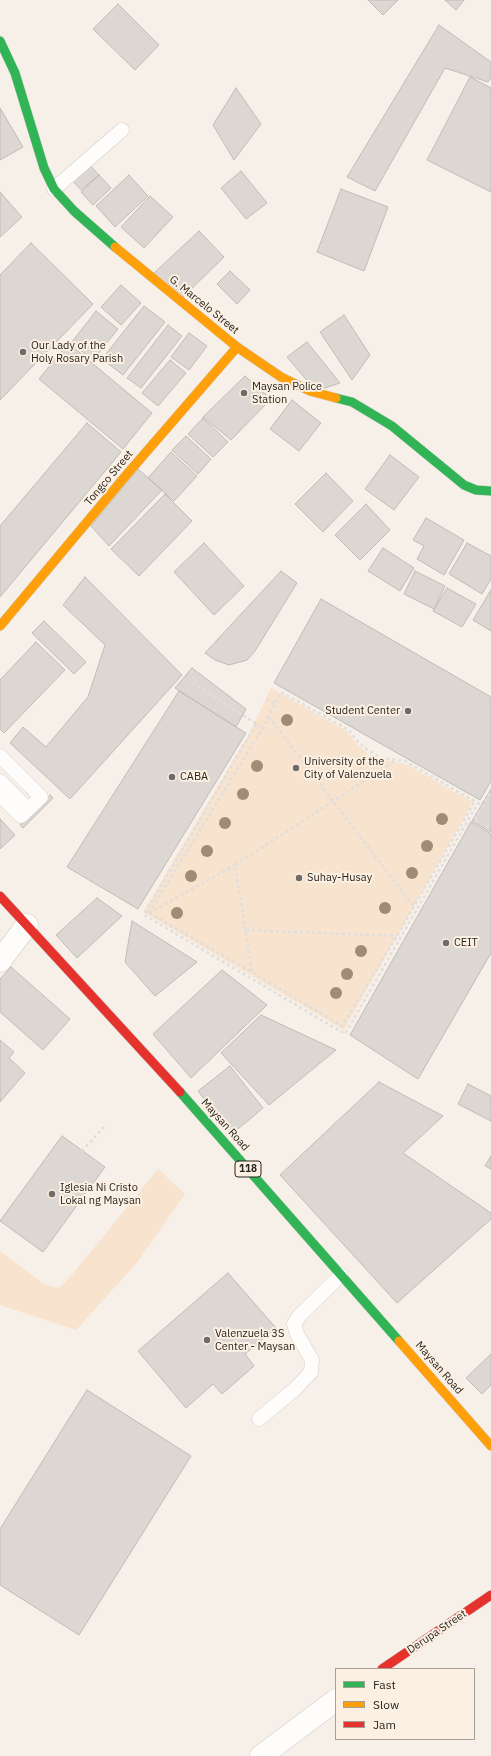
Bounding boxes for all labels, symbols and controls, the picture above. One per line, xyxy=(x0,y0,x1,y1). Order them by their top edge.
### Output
street label: G. Marcelo Street xyxy=(167,273,241,337)
place label: Our Lady of the Holy Rosary Parish xyxy=(31,339,123,365)
marker: Our Lady of the Holy Rosary Parish xyxy=(18,347,28,357)
place label: Maysan Police Station xyxy=(252,380,322,406)
marker: Maysan Police Station xyxy=(239,388,249,398)
street label: Tongco Street xyxy=(82,448,136,508)
place label: Student Center xyxy=(325,704,400,718)
marker: Student Center xyxy=(403,706,413,716)
place label: University of the City of Valenzuela xyxy=(304,755,392,781)
marker: University of the City of Valenzuela xyxy=(291,763,301,773)
place label: CABA xyxy=(180,770,208,784)
marker: CABA xyxy=(167,772,177,782)
place label: Suhay-Husay xyxy=(307,871,372,885)
marker: Suhay-Husay xyxy=(294,873,304,883)
place label: CEIT xyxy=(454,936,478,950)
marker: CEIT xyxy=(441,938,451,948)
street label: Maysan Road xyxy=(198,1096,252,1154)
road number: 118 xyxy=(235,1161,261,1177)
place label: Iglesia Ni Cristo Lokal ng Maysan xyxy=(60,1181,141,1207)
marker: Iglesia Ni Cristo Lokal ng Maysan xyxy=(47,1189,57,1199)
place label: Valenzuela 3S Center - Maysan xyxy=(215,1327,295,1353)
marker: Valenzuela 3S Center - Maysan xyxy=(202,1335,212,1345)
street label: Maysan Road xyxy=(413,1339,465,1397)
street label: Derupa Street xyxy=(405,1607,469,1657)
legend xyxy=(335,1668,475,1740)
text: Fast xyxy=(373,1677,396,1692)
text: Slow xyxy=(373,1697,399,1712)
text: Jam xyxy=(373,1717,396,1732)

